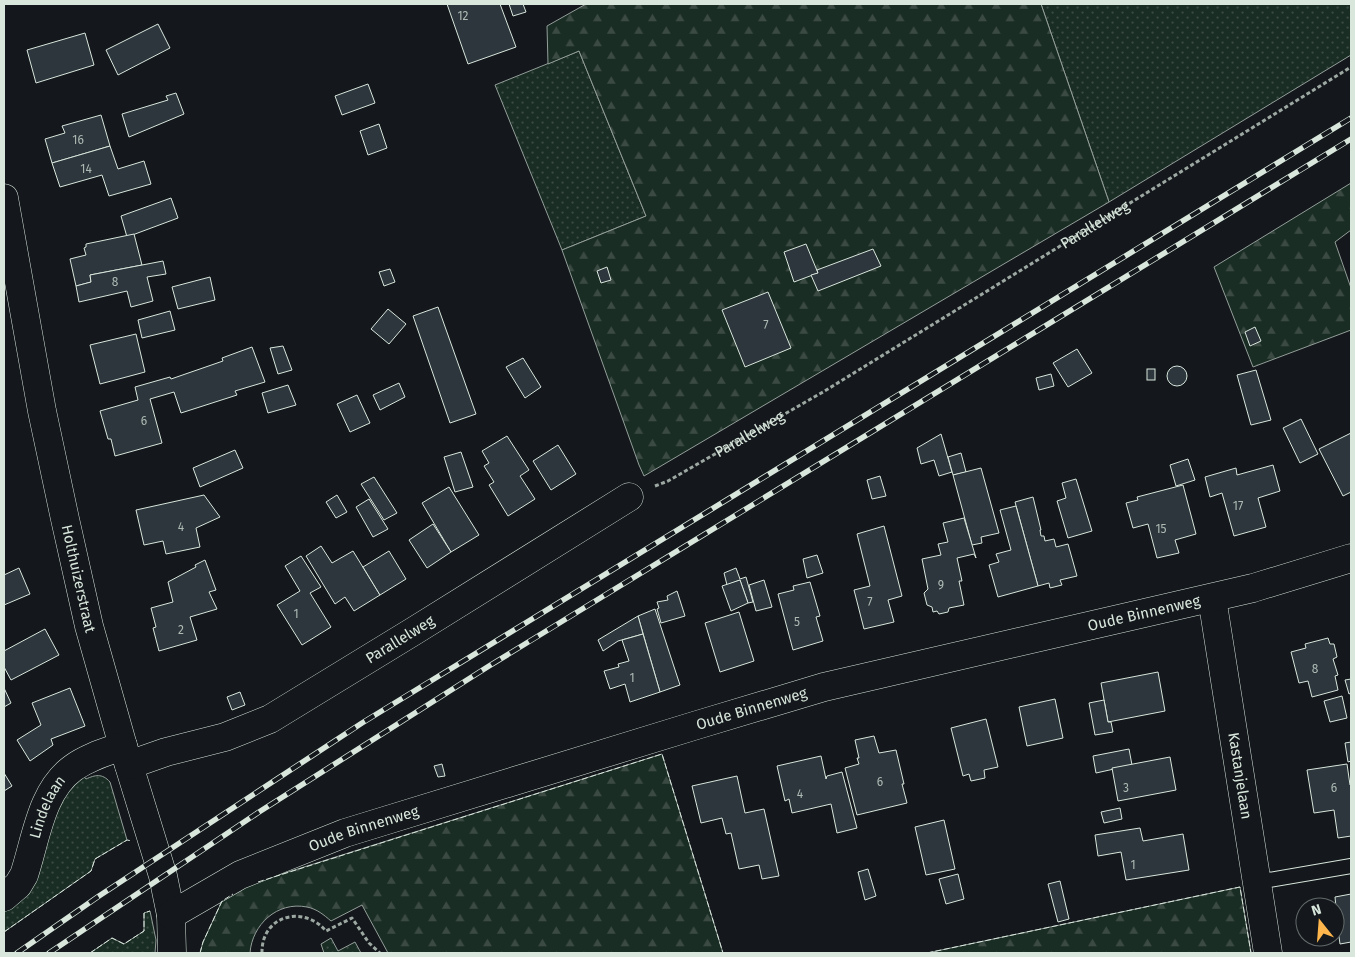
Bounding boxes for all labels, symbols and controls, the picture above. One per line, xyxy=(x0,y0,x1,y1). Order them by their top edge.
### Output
house number: 12 xyxy=(457,9,469,23)
house number: 16 xyxy=(72,133,84,147)
house number: 14 xyxy=(80,162,92,176)
street label: Parallelweg xyxy=(1057,197,1133,253)
house number: 8 xyxy=(112,275,119,289)
house number: 7 xyxy=(763,318,769,332)
street label: Parallelweg xyxy=(712,407,788,461)
house number: 6 xyxy=(141,414,147,428)
house number: 17 xyxy=(1233,499,1243,513)
house number: 4 xyxy=(178,520,185,534)
house number: 15 xyxy=(1155,522,1167,536)
street label: Holthuizerstraat xyxy=(58,523,100,635)
house number: 9 xyxy=(938,578,944,592)
street label: Oude Binnenweg xyxy=(1086,591,1202,635)
house number: 7 xyxy=(867,595,873,609)
house number: 1 xyxy=(293,607,299,621)
street label: Parallelweg xyxy=(362,611,438,667)
house number: 5 xyxy=(794,615,800,629)
house number: 2 xyxy=(178,623,184,637)
house number: 8 xyxy=(1312,662,1319,676)
house number: 1 xyxy=(629,671,635,685)
street label: Oude Binnenweg xyxy=(694,684,809,734)
street label: Kastanjelaan xyxy=(1224,731,1256,821)
street label: Lindelaan xyxy=(26,772,69,841)
house number: 6 xyxy=(877,775,883,789)
house number: 3 xyxy=(1123,781,1129,795)
house number: 6 xyxy=(1331,781,1337,795)
house number: 4 xyxy=(797,787,804,801)
street label: Oude Binnenweg xyxy=(306,802,421,856)
house number: 1 xyxy=(1130,858,1136,872)
north arrow xyxy=(1295,897,1345,947)
text: N xyxy=(1309,901,1323,920)

